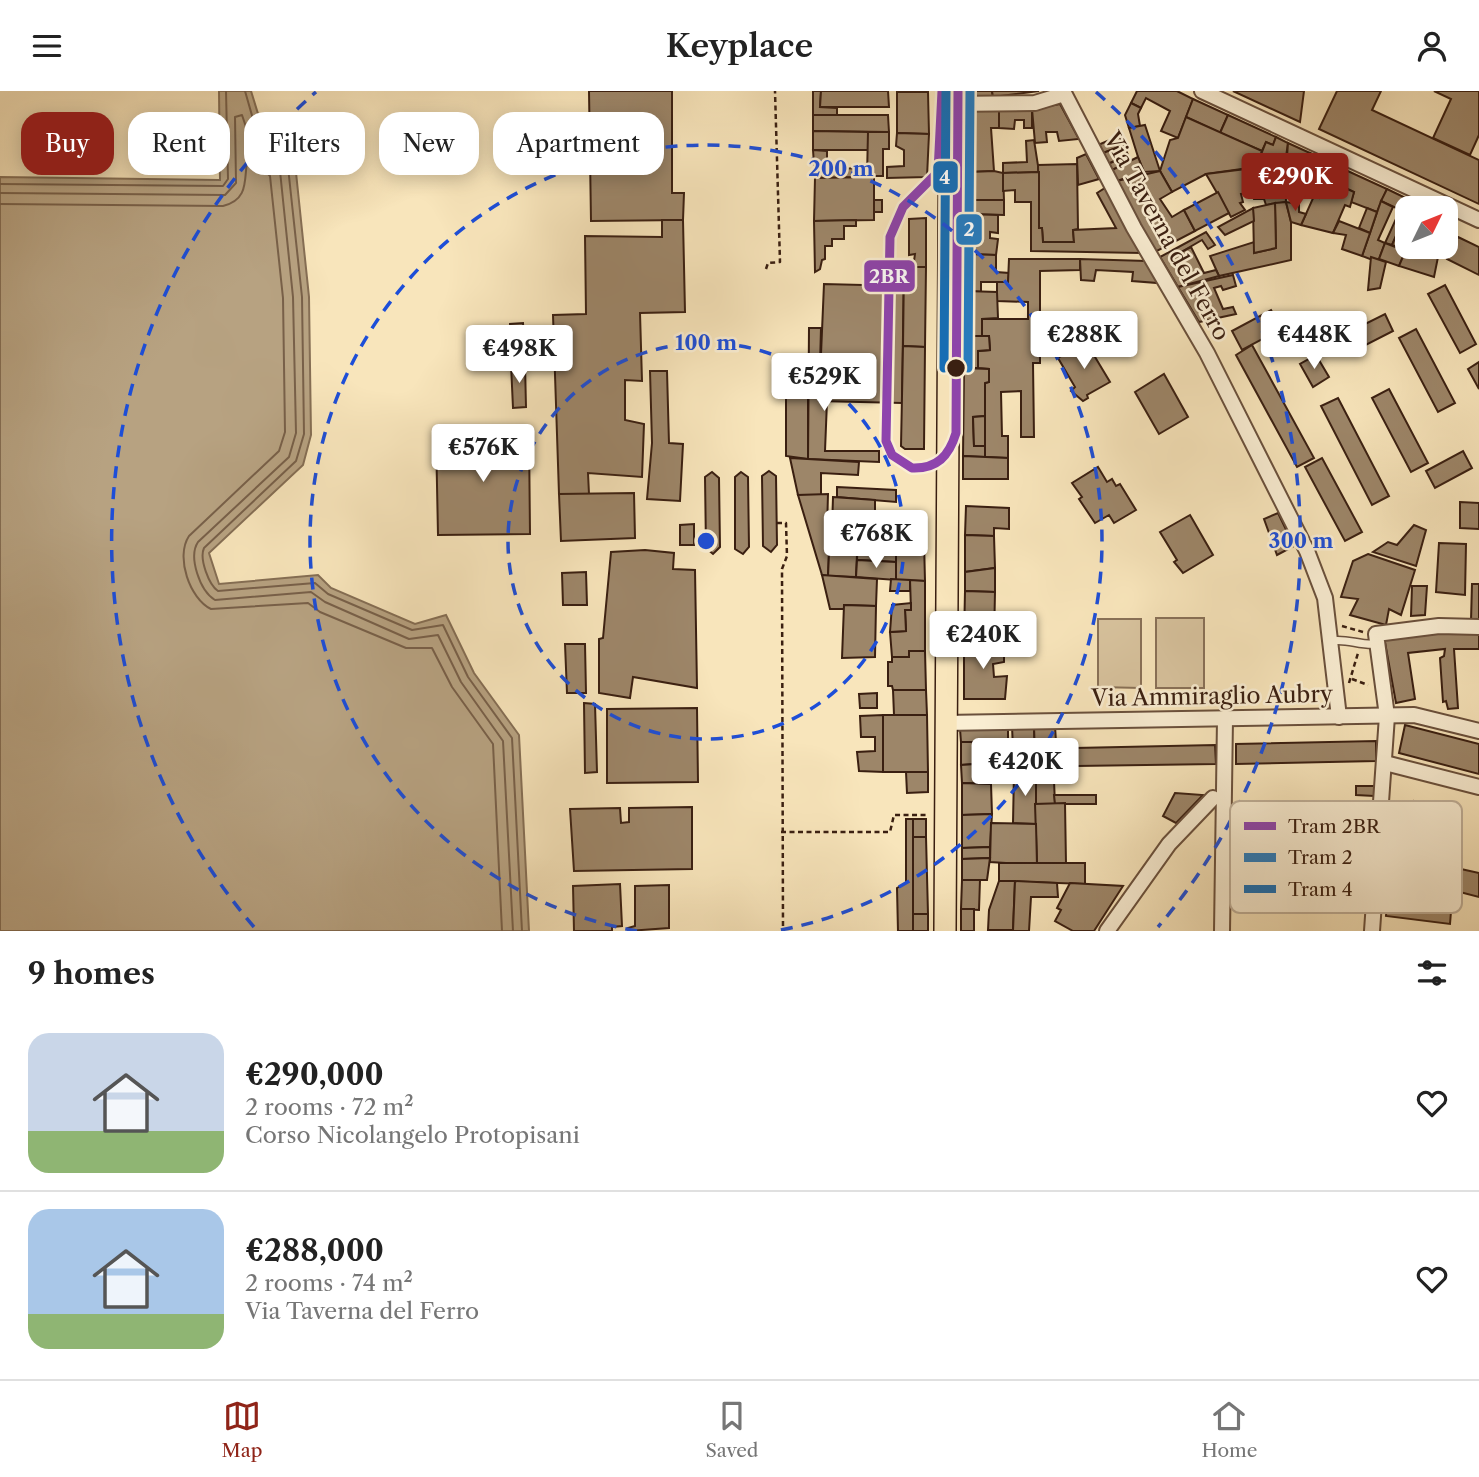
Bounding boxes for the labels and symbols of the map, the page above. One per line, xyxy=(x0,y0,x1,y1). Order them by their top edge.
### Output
street label: Via Taverna del Ferro xyxy=(1098,126,1236,345)
pin: €290K xyxy=(1246,153,1344,213)
text: 200 m xyxy=(808,156,874,181)
line badge: 4 xyxy=(932,160,959,194)
text: 4 xyxy=(939,166,951,189)
north arrow xyxy=(1395,196,1458,259)
line badge: 2 xyxy=(955,213,983,246)
text: 2 xyxy=(963,218,975,241)
line badge: 2BR xyxy=(863,259,916,293)
text: 2BR xyxy=(869,265,910,288)
pin: €288K xyxy=(1035,311,1133,371)
pin: €448K xyxy=(1265,311,1363,371)
pin: €498K xyxy=(470,325,568,385)
text: 100 m xyxy=(675,330,737,355)
pin: €529K xyxy=(775,353,873,413)
unlabelled marker xyxy=(945,357,967,379)
pin: €576K xyxy=(434,425,532,484)
pin: €768K xyxy=(827,511,925,570)
text: 300 m xyxy=(1269,528,1333,553)
centre of rings xyxy=(694,529,718,553)
pin: €240K xyxy=(934,611,1032,671)
street label: Via Ammiraglio Aubry xyxy=(1090,680,1333,712)
pin: €420K xyxy=(976,739,1074,798)
legend xyxy=(1230,801,1462,913)
text: Tram 2BR xyxy=(1288,815,1381,838)
text: Tram 2 xyxy=(1288,846,1353,869)
text: Tram 4 xyxy=(1288,878,1353,901)

